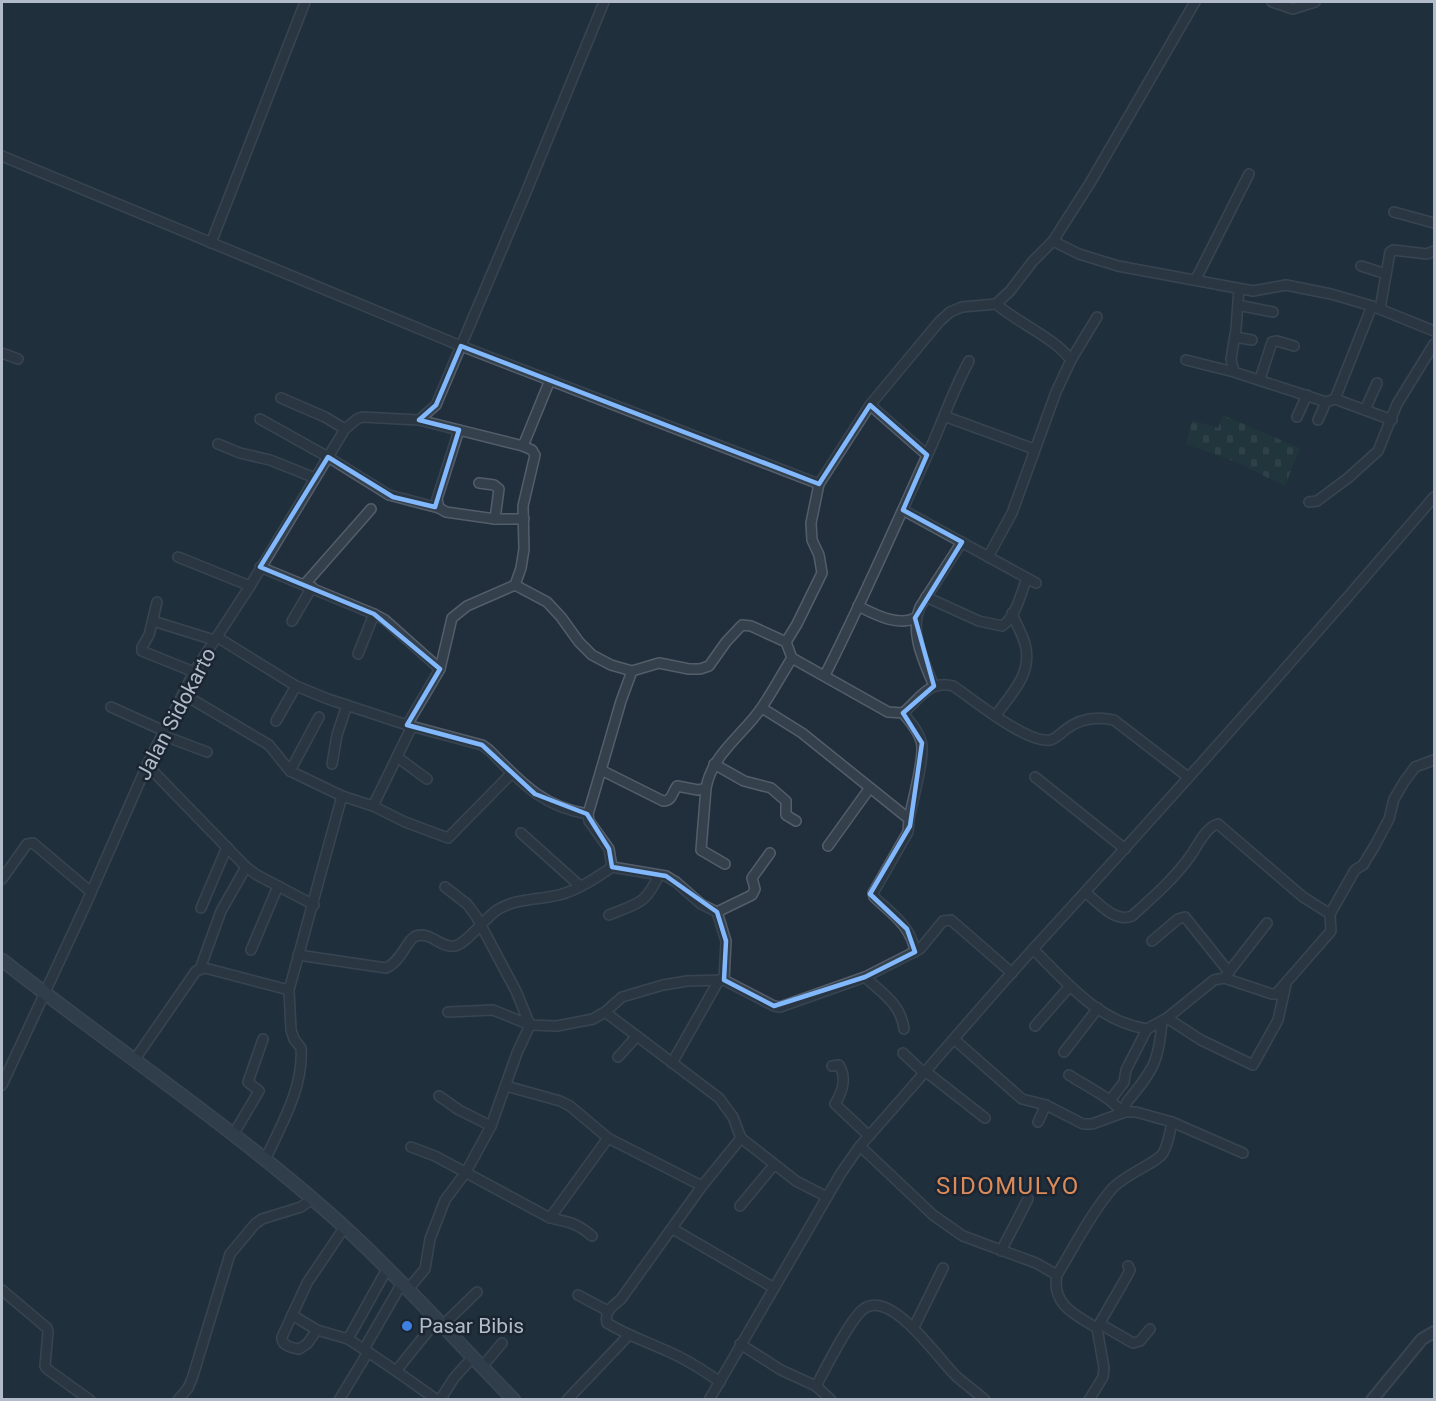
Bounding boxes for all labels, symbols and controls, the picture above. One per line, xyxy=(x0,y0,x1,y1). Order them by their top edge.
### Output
street label: Jalan Sidokarto xyxy=(131,644,221,784)
district label: SIDOMULYO xyxy=(936,1172,1080,1200)
place label: Pasar Bibis xyxy=(419,1314,524,1338)
marker: Pasar Bibis xyxy=(400,1319,414,1333)

